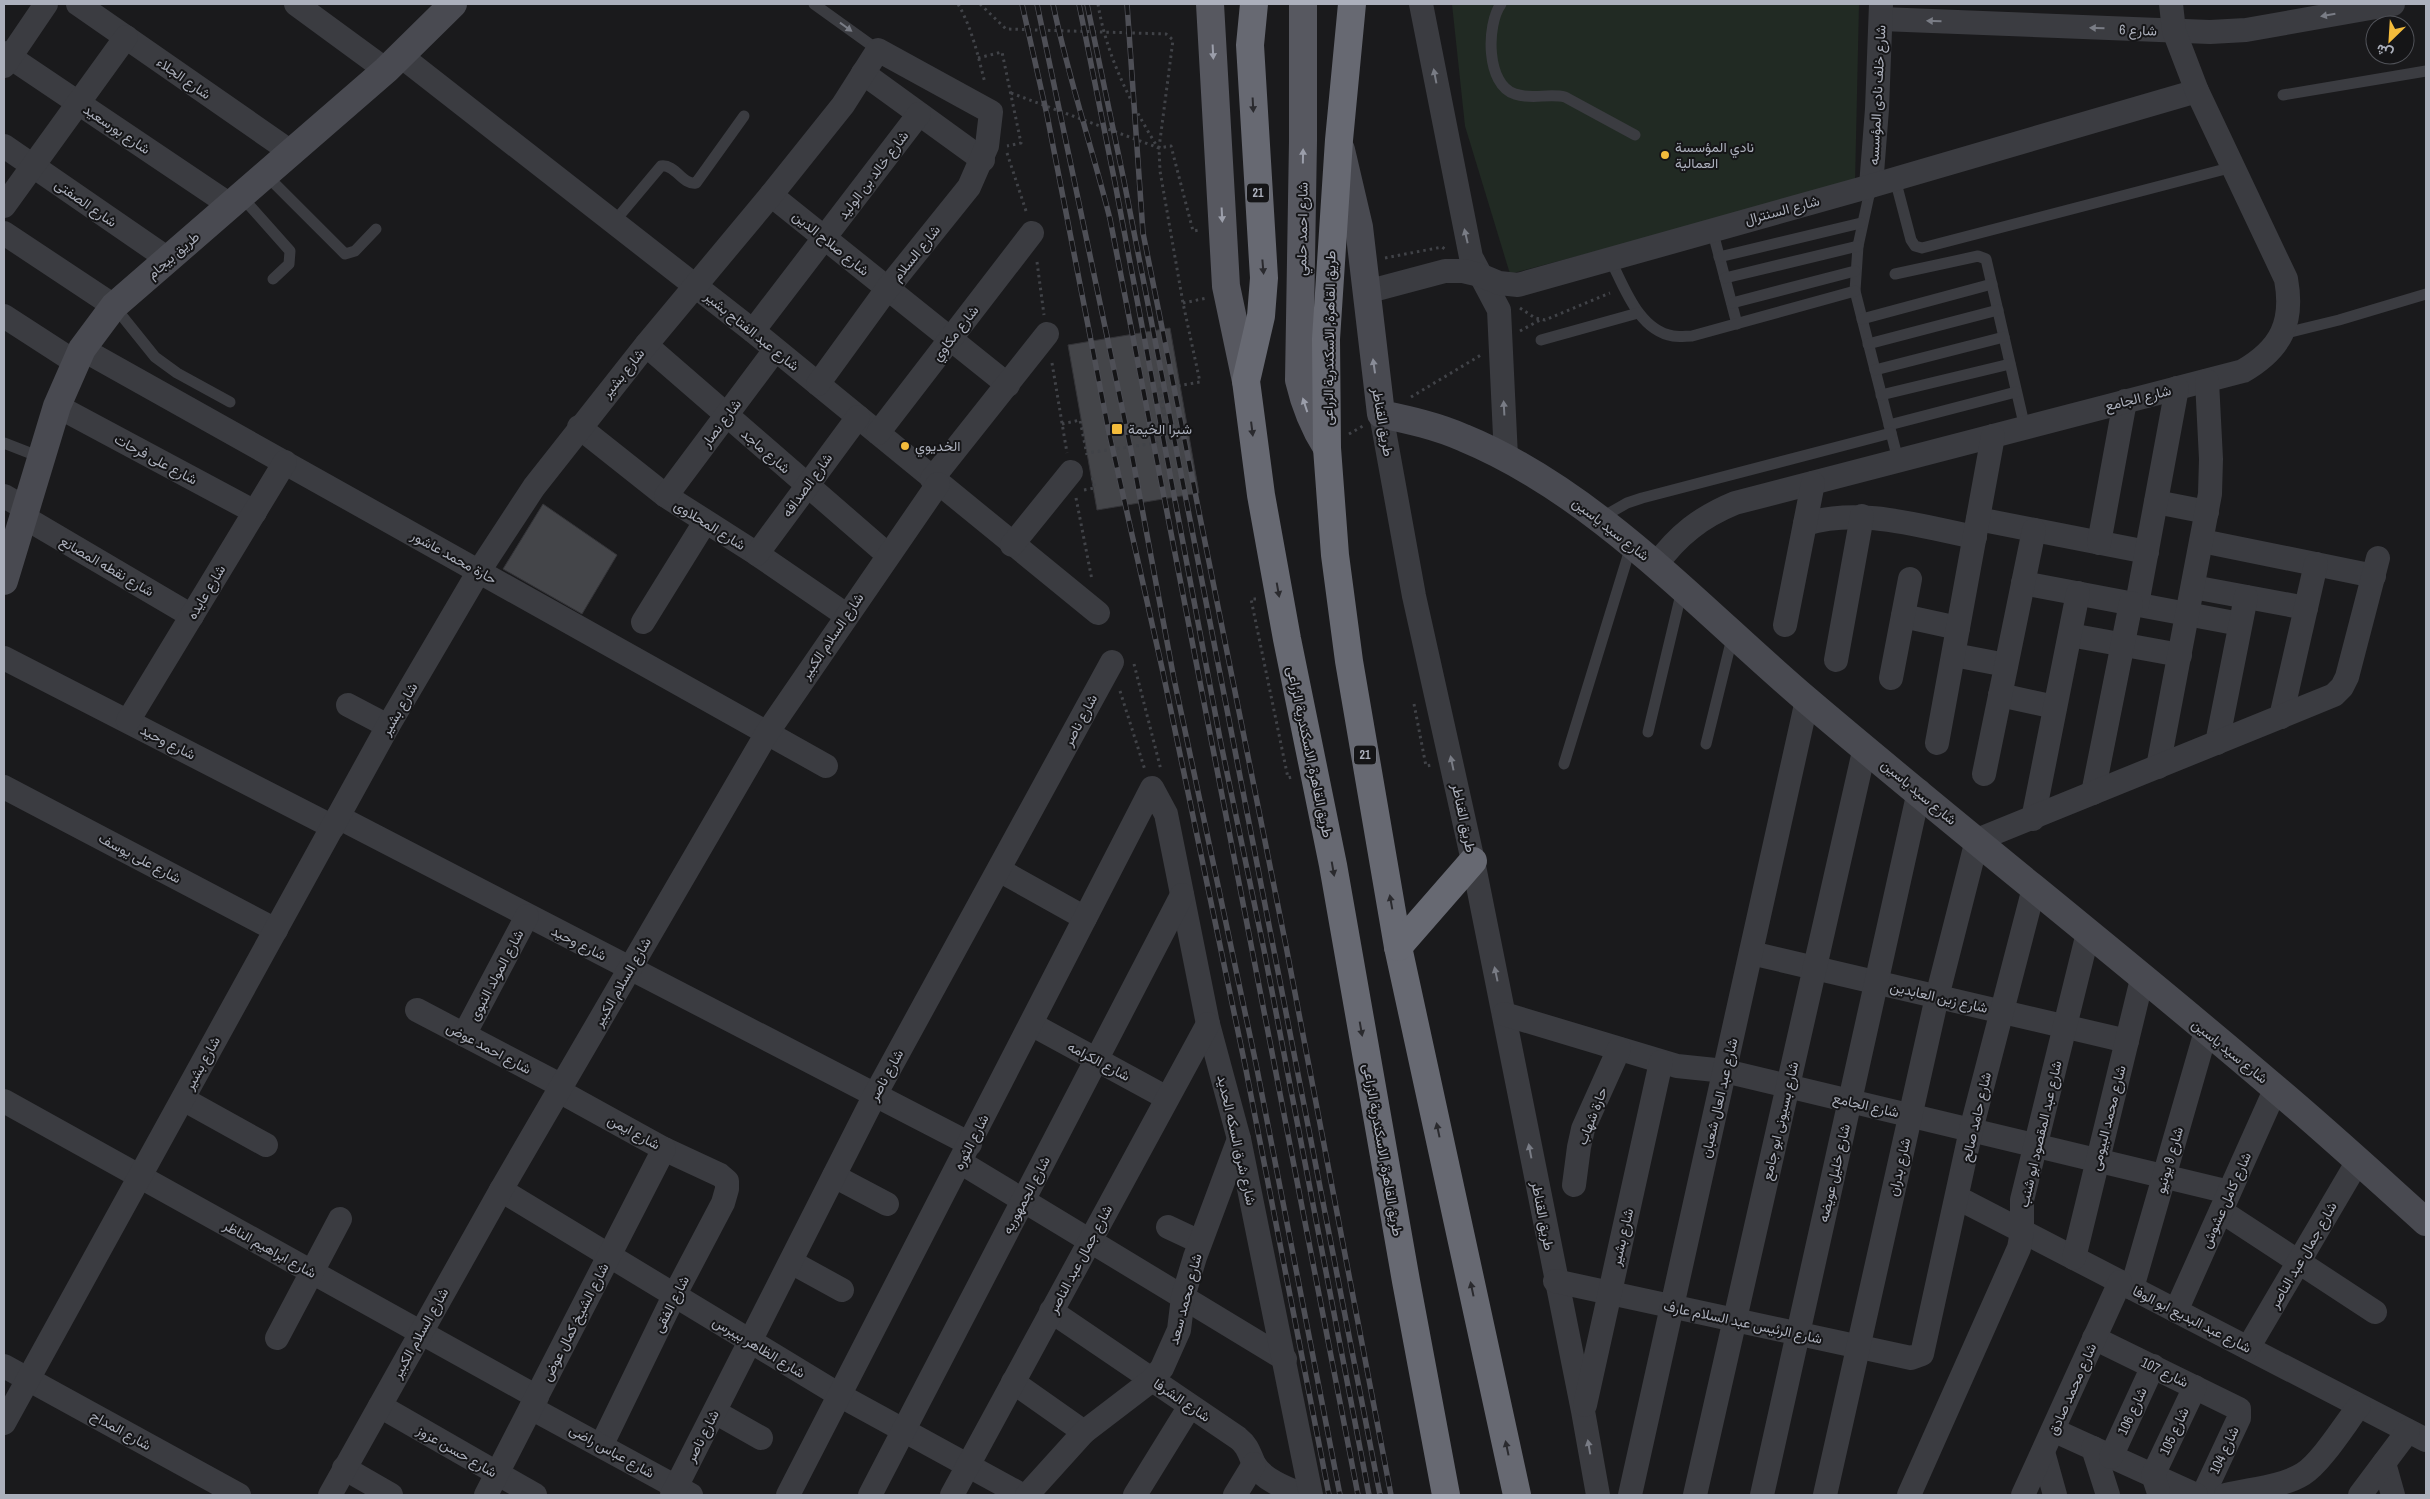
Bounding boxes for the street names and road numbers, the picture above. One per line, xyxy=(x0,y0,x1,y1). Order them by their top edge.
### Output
street label: شارع 6 xyxy=(2119,20,2157,42)
street label: شارع خلف نادى المؤسسه xyxy=(1864,24,1892,166)
street label: شارع الجلاء xyxy=(152,53,215,105)
street label: شارع بورسعيد xyxy=(79,100,154,160)
street label: شارع خالد بن الوليد xyxy=(834,127,914,224)
street label: شارع الصفتى xyxy=(50,175,121,233)
street label: شارع احمد حلمي xyxy=(1292,182,1315,276)
road number: 21 xyxy=(1247,184,1269,202)
street label: شارع السنترال xyxy=(1743,191,1822,231)
street label: شارع صلاح الدين xyxy=(788,207,873,281)
street label: شارع السلام xyxy=(888,221,946,286)
street label: طريق بيجام xyxy=(143,227,203,283)
street label: طريق القاهرة, الاسكندرية الزراعى xyxy=(1318,250,1340,426)
street label: شارع عبد الفتاح بشير xyxy=(699,287,803,376)
street label: شارع مكاوي xyxy=(928,302,985,366)
street label: شارع بشير xyxy=(597,345,650,403)
street label: شارع الجامع xyxy=(2103,381,2174,417)
street label: طريق القناطر xyxy=(1368,385,1398,458)
street label: شارع نصار xyxy=(696,395,747,453)
street label: شارع ماجد xyxy=(736,425,794,479)
street label: شارع على فرحات xyxy=(110,430,201,490)
street label: شارع الصداقه xyxy=(778,449,838,522)
street label: شارع سيد ياسين xyxy=(1568,493,1653,566)
street label: شارع المحلاوى xyxy=(670,496,749,556)
street label: حارة محمد عاشور xyxy=(407,526,500,588)
street label: شارع نقطه المصانع xyxy=(56,532,157,602)
street label: شارع عايده xyxy=(183,561,231,624)
street label: شارع السلام الكبير xyxy=(796,589,869,685)
street label: طريق القاهرة, الاسكندرية الزراعى xyxy=(1283,665,1337,839)
street label: شارع بشير xyxy=(376,679,423,741)
street label: شارع ناصر xyxy=(1058,691,1103,751)
street label: شارع وحيد xyxy=(137,720,199,765)
road number: 21 xyxy=(1354,746,1376,764)
street label: شارع سيد ياسين xyxy=(1876,755,1960,830)
street label: طريق القناطر xyxy=(1448,781,1480,854)
street label: شارع على يوسف xyxy=(95,829,184,889)
street label: شارع وحيد xyxy=(548,921,610,966)
street label: شارع المولد النبوى xyxy=(464,926,529,1025)
street label: شارع السلام الكبير xyxy=(589,934,657,1032)
street label: شارع زين العابدين xyxy=(1888,977,1990,1019)
street label: شارع سيد ياسين xyxy=(2187,1015,2272,1089)
street label: شارع احمد عوض xyxy=(442,1018,535,1080)
street label: شارع بشير xyxy=(180,1033,226,1095)
street label: شارع عبد العال شعبان xyxy=(1696,1036,1743,1160)
street label: شارع الكرامه xyxy=(1064,1037,1133,1087)
street label: شارع ناصر xyxy=(864,1046,909,1106)
street label: شارع عبد المقصود ابو شنب xyxy=(2014,1059,2068,1210)
street label: شارع بسيونى ابو جامع xyxy=(1758,1060,1804,1183)
street label: طريق القاهرة, الاسكندرية الزراعى xyxy=(1359,1062,1407,1238)
street label: شارع محمد البيومى xyxy=(2086,1063,2132,1173)
street label: شارع حامد صالح xyxy=(1957,1070,1997,1164)
street label: شارع شرق السكه الحديد xyxy=(1211,1073,1261,1207)
street label: حارة شهاب xyxy=(1573,1085,1611,1147)
street label: شارع الجامع xyxy=(1831,1089,1901,1123)
street label: شارع ايمن xyxy=(604,1111,663,1155)
street label: شارع الثوره xyxy=(949,1111,994,1174)
street label: شارع خليل عويضه xyxy=(1814,1122,1856,1224)
street label: شارع 9 يونيو xyxy=(2151,1125,2189,1196)
street label: شارع بدران xyxy=(1884,1136,1916,1198)
street label: شارع كامل عشوش xyxy=(2197,1149,2257,1252)
street label: شارع الجمهوريه xyxy=(998,1153,1056,1238)
street label: طريق القناطر xyxy=(1527,1179,1559,1252)
street label: شارع جمال عبد الناصر xyxy=(2265,1198,2343,1313)
street label: شارع جمال عبد الناصر xyxy=(1043,1202,1118,1318)
street label: شارع بشير xyxy=(1606,1207,1639,1269)
street label: شارع ابراهيم الناظر xyxy=(219,1216,320,1284)
street label: شارع محمد سعد xyxy=(1164,1252,1208,1347)
street label: شارع الشيخ كمال عوض xyxy=(537,1260,614,1385)
street label: شارع الفقى xyxy=(649,1272,695,1336)
street label: شارع عبد البديع ابو الوفا xyxy=(2129,1281,2254,1358)
street label: شارع السلام الكبير xyxy=(387,1285,454,1383)
street label: شارع الرئيس عبد السلام عارف xyxy=(1662,1296,1824,1350)
street label: شارع الظاهر بيبرس xyxy=(708,1312,809,1383)
street label: شارع محمد صادق xyxy=(2044,1340,2102,1439)
street label: شارع 107 xyxy=(2137,1353,2192,1393)
street label: شارع الشرفا xyxy=(1149,1374,1214,1427)
street label: شارع 106 xyxy=(2113,1384,2153,1439)
street label: شارع 105 xyxy=(2155,1404,2195,1459)
street label: شارع المداح xyxy=(86,1406,155,1456)
street label: شارع ناصر xyxy=(681,1407,725,1467)
street label: شارع حسن عزوز xyxy=(412,1420,500,1483)
street label: شارع عباس راضى xyxy=(565,1420,658,1484)
street label: شارع 104 xyxy=(2205,1423,2245,1478)

